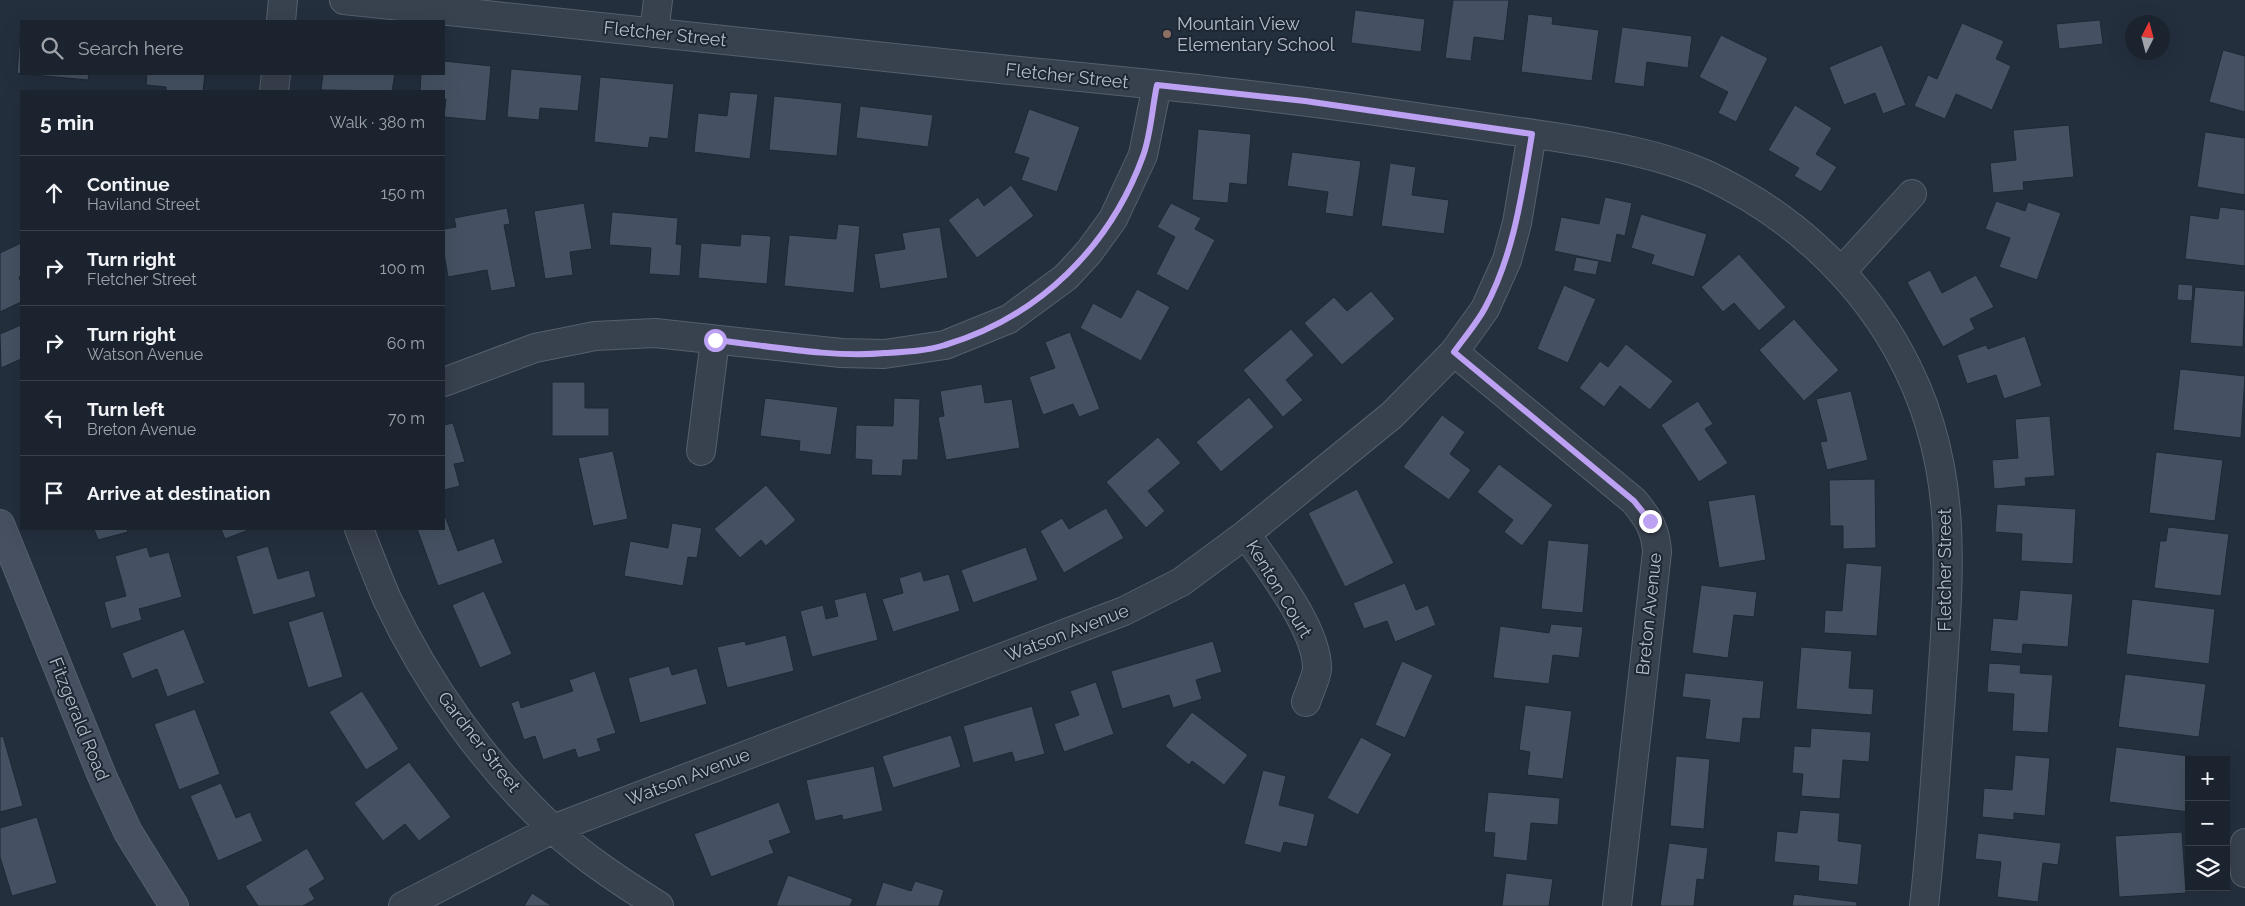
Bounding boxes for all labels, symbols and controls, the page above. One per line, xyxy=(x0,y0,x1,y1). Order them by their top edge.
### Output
place label: Mountain View Elementary School xyxy=(1177,13,1335,55)
north arrow xyxy=(2125,15,2170,60)
street label: Fletcher Street xyxy=(603,17,727,50)
search box xyxy=(20,20,445,75)
marker: Mountain View Elementary School xyxy=(1161,28,1173,40)
icon: search xyxy=(38,34,66,62)
text: Search here xyxy=(78,37,184,59)
street label: Fletcher Street xyxy=(1005,59,1129,92)
text: 5 min xyxy=(40,110,94,135)
text: Walk · 380 m xyxy=(330,113,425,132)
text: Continue xyxy=(87,173,170,195)
icon: ahead xyxy=(40,179,68,207)
text: 150 m xyxy=(381,184,425,203)
text: Haviland Street xyxy=(87,195,200,214)
text: Turn right xyxy=(87,248,176,270)
icon: right xyxy=(40,254,68,282)
text: 100 m xyxy=(380,259,425,278)
text: Fletcher Street xyxy=(87,270,197,289)
text: Turn right xyxy=(87,323,176,345)
icon: right xyxy=(40,329,68,357)
route start xyxy=(704,329,727,352)
text: 60 m xyxy=(387,334,425,353)
text: Watson Avenue xyxy=(87,345,203,364)
text: Turn left xyxy=(87,398,164,420)
icon: left xyxy=(40,404,68,432)
text: 70 m xyxy=(388,409,425,428)
text: Breton Avenue xyxy=(87,420,196,439)
icon: arrive xyxy=(40,479,68,507)
text: Arrive at destination xyxy=(87,482,271,504)
street label: Fletcher Street xyxy=(1934,508,1955,632)
route end xyxy=(1639,510,1662,533)
street label: Kenton Court xyxy=(1242,536,1317,641)
street label: Breton Avenue xyxy=(1632,551,1665,676)
street label: Watson Avenue xyxy=(1002,599,1132,666)
street label: Fitzgerald Road xyxy=(45,654,114,783)
street label: Gardner Street xyxy=(434,687,525,796)
street label: Watson Avenue xyxy=(623,743,753,810)
map controls xyxy=(2185,756,2230,891)
button: + xyxy=(2185,756,2230,801)
button: − xyxy=(2185,801,2230,846)
button: layers xyxy=(2185,846,2230,891)

